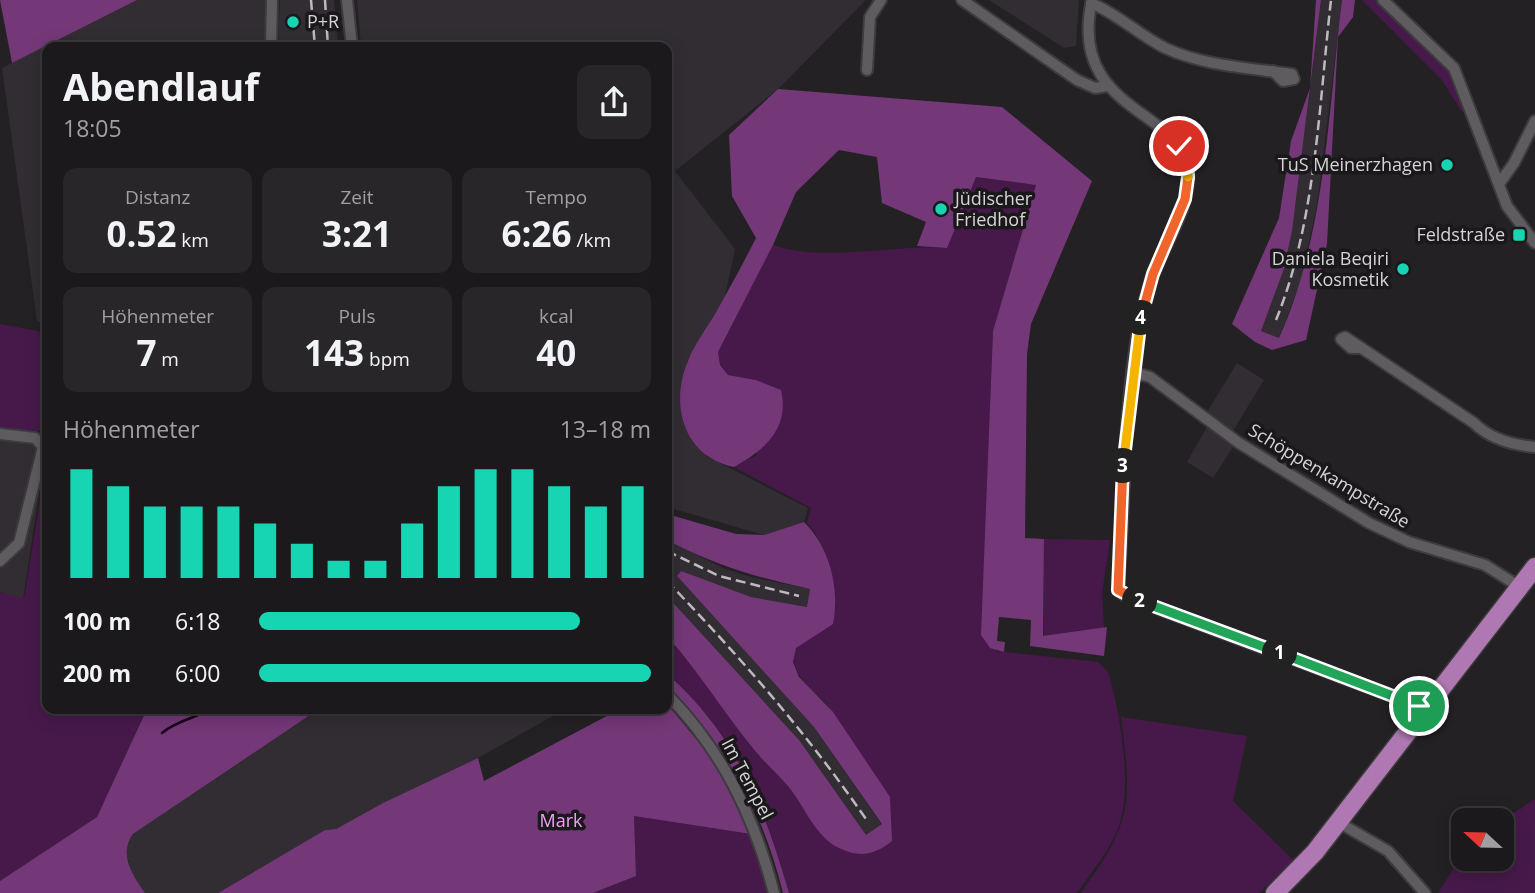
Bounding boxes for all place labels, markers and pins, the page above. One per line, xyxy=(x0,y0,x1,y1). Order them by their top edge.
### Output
place label: P+R xyxy=(307,9,339,33)
marker: P+R xyxy=(285,14,301,30)
pin xyxy=(1149,116,1209,176)
place label: TuS Meinerzhagen xyxy=(1278,152,1433,176)
marker: TuS Meinerzhagen xyxy=(1439,157,1455,173)
place label: Jüdischer Friedhof xyxy=(953,186,1033,231)
marker: Jüdischer Friedhof xyxy=(933,201,949,217)
place label: Feldstraße xyxy=(1416,222,1505,246)
marker: Feldstraße xyxy=(1511,227,1527,243)
place label: Daniela Beqiri Kosmetik xyxy=(1272,246,1390,291)
marker: Daniela Beqiri Kosmetik xyxy=(1395,261,1411,277)
pin: 4 xyxy=(1124,300,1158,336)
pin: 3 xyxy=(1106,448,1140,484)
pin: 2 xyxy=(1122,584,1158,618)
pin: 1 xyxy=(1262,636,1298,670)
pin xyxy=(1389,676,1449,736)

